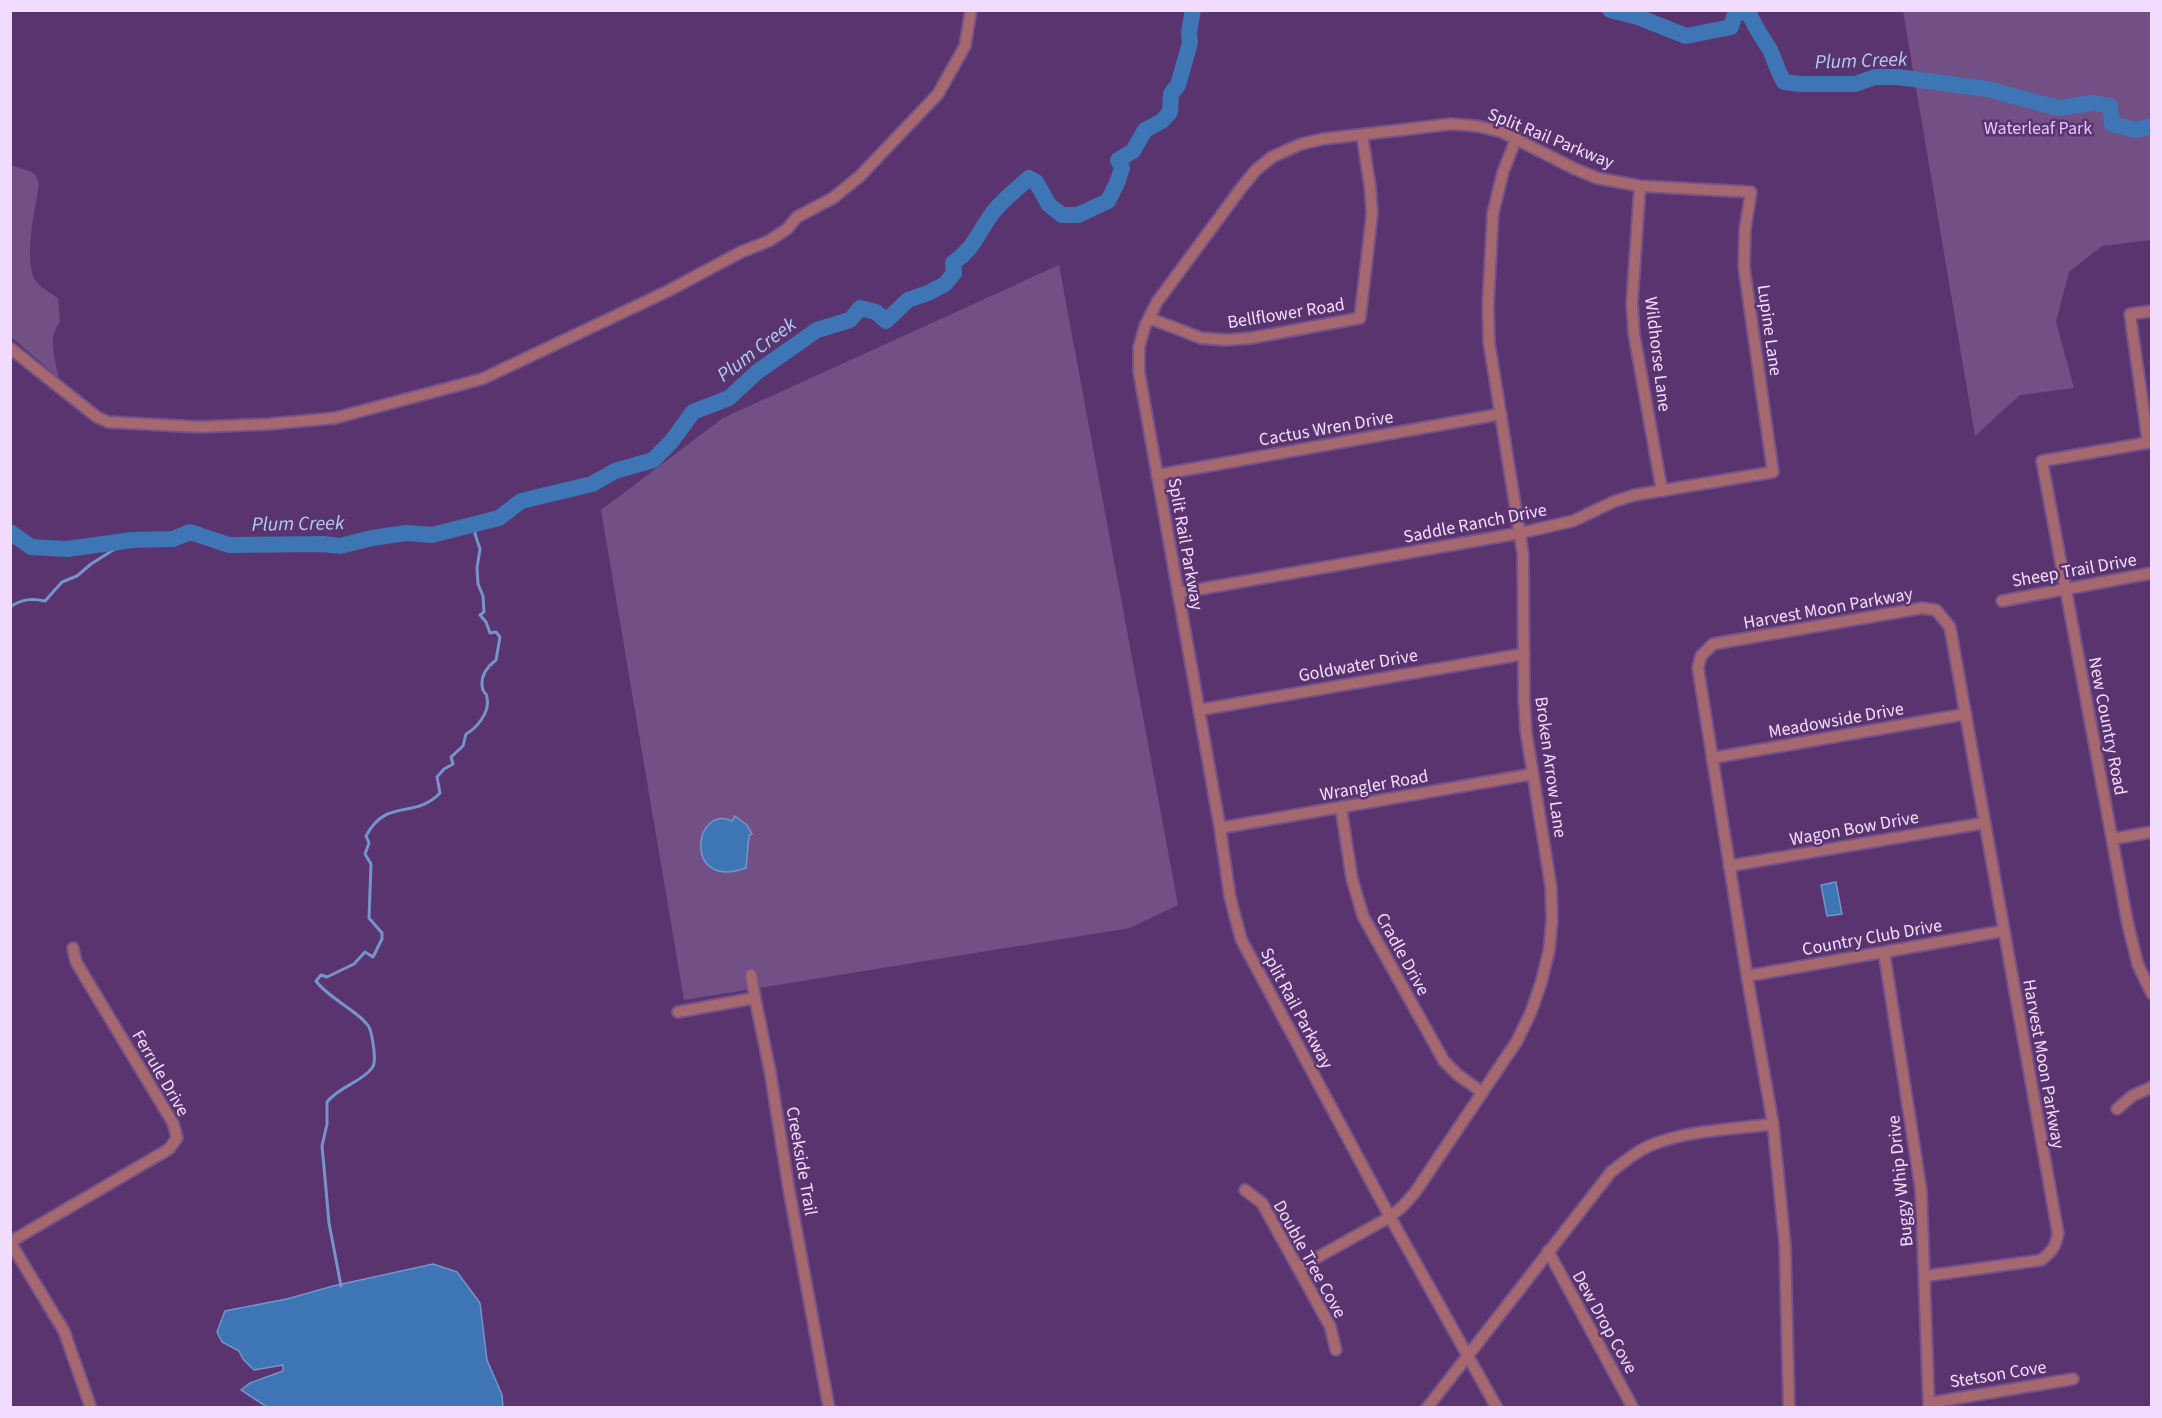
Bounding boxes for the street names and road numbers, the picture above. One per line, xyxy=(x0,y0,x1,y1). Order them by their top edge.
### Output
street label: Split Rail Parkway xyxy=(1484,102,1618,175)
street label: Lupine Lane xyxy=(1751,283,1788,377)
street label: Bellflower Road xyxy=(1226,292,1347,335)
street label: Wildhorse Lane xyxy=(1638,295,1677,413)
street label: Cactus Wren Drive xyxy=(1257,404,1395,453)
street label: Split Rail Parkway xyxy=(1162,476,1210,613)
street label: Saddle Ranch Drive xyxy=(1401,497,1549,550)
street label: Sheep Trail Drive xyxy=(2010,547,2138,594)
street label: Harvest Moon Parkway xyxy=(1741,581,1915,636)
street label: Goldwater Drive xyxy=(1297,643,1420,688)
street label: New Country Road xyxy=(2082,655,2133,797)
street label: Broken Arrow Lane xyxy=(1528,695,1573,839)
street label: Meadowside Drive xyxy=(1766,696,1906,745)
street label: Wrangler Road xyxy=(1318,764,1430,807)
street label: Wagon Bow Drive xyxy=(1788,805,1921,852)
street label: Cradle Drive xyxy=(1369,908,1436,1000)
street label: Country Club Drive xyxy=(1800,913,1944,962)
street label: Split Rail Parkway xyxy=(1254,943,1339,1074)
street label: Harvest Moon Parkway xyxy=(2016,977,2071,1151)
street label: Ferrule Drive xyxy=(126,1025,195,1121)
street label: Creekside Trail xyxy=(780,1105,823,1218)
street label: Buggy Whip Drive xyxy=(1881,1114,1920,1248)
street label: Double Tree Cove xyxy=(1267,1196,1352,1323)
street label: Dew Drop Cove xyxy=(1566,1266,1643,1378)
street label: Stetson Cove xyxy=(1948,1354,2048,1394)

